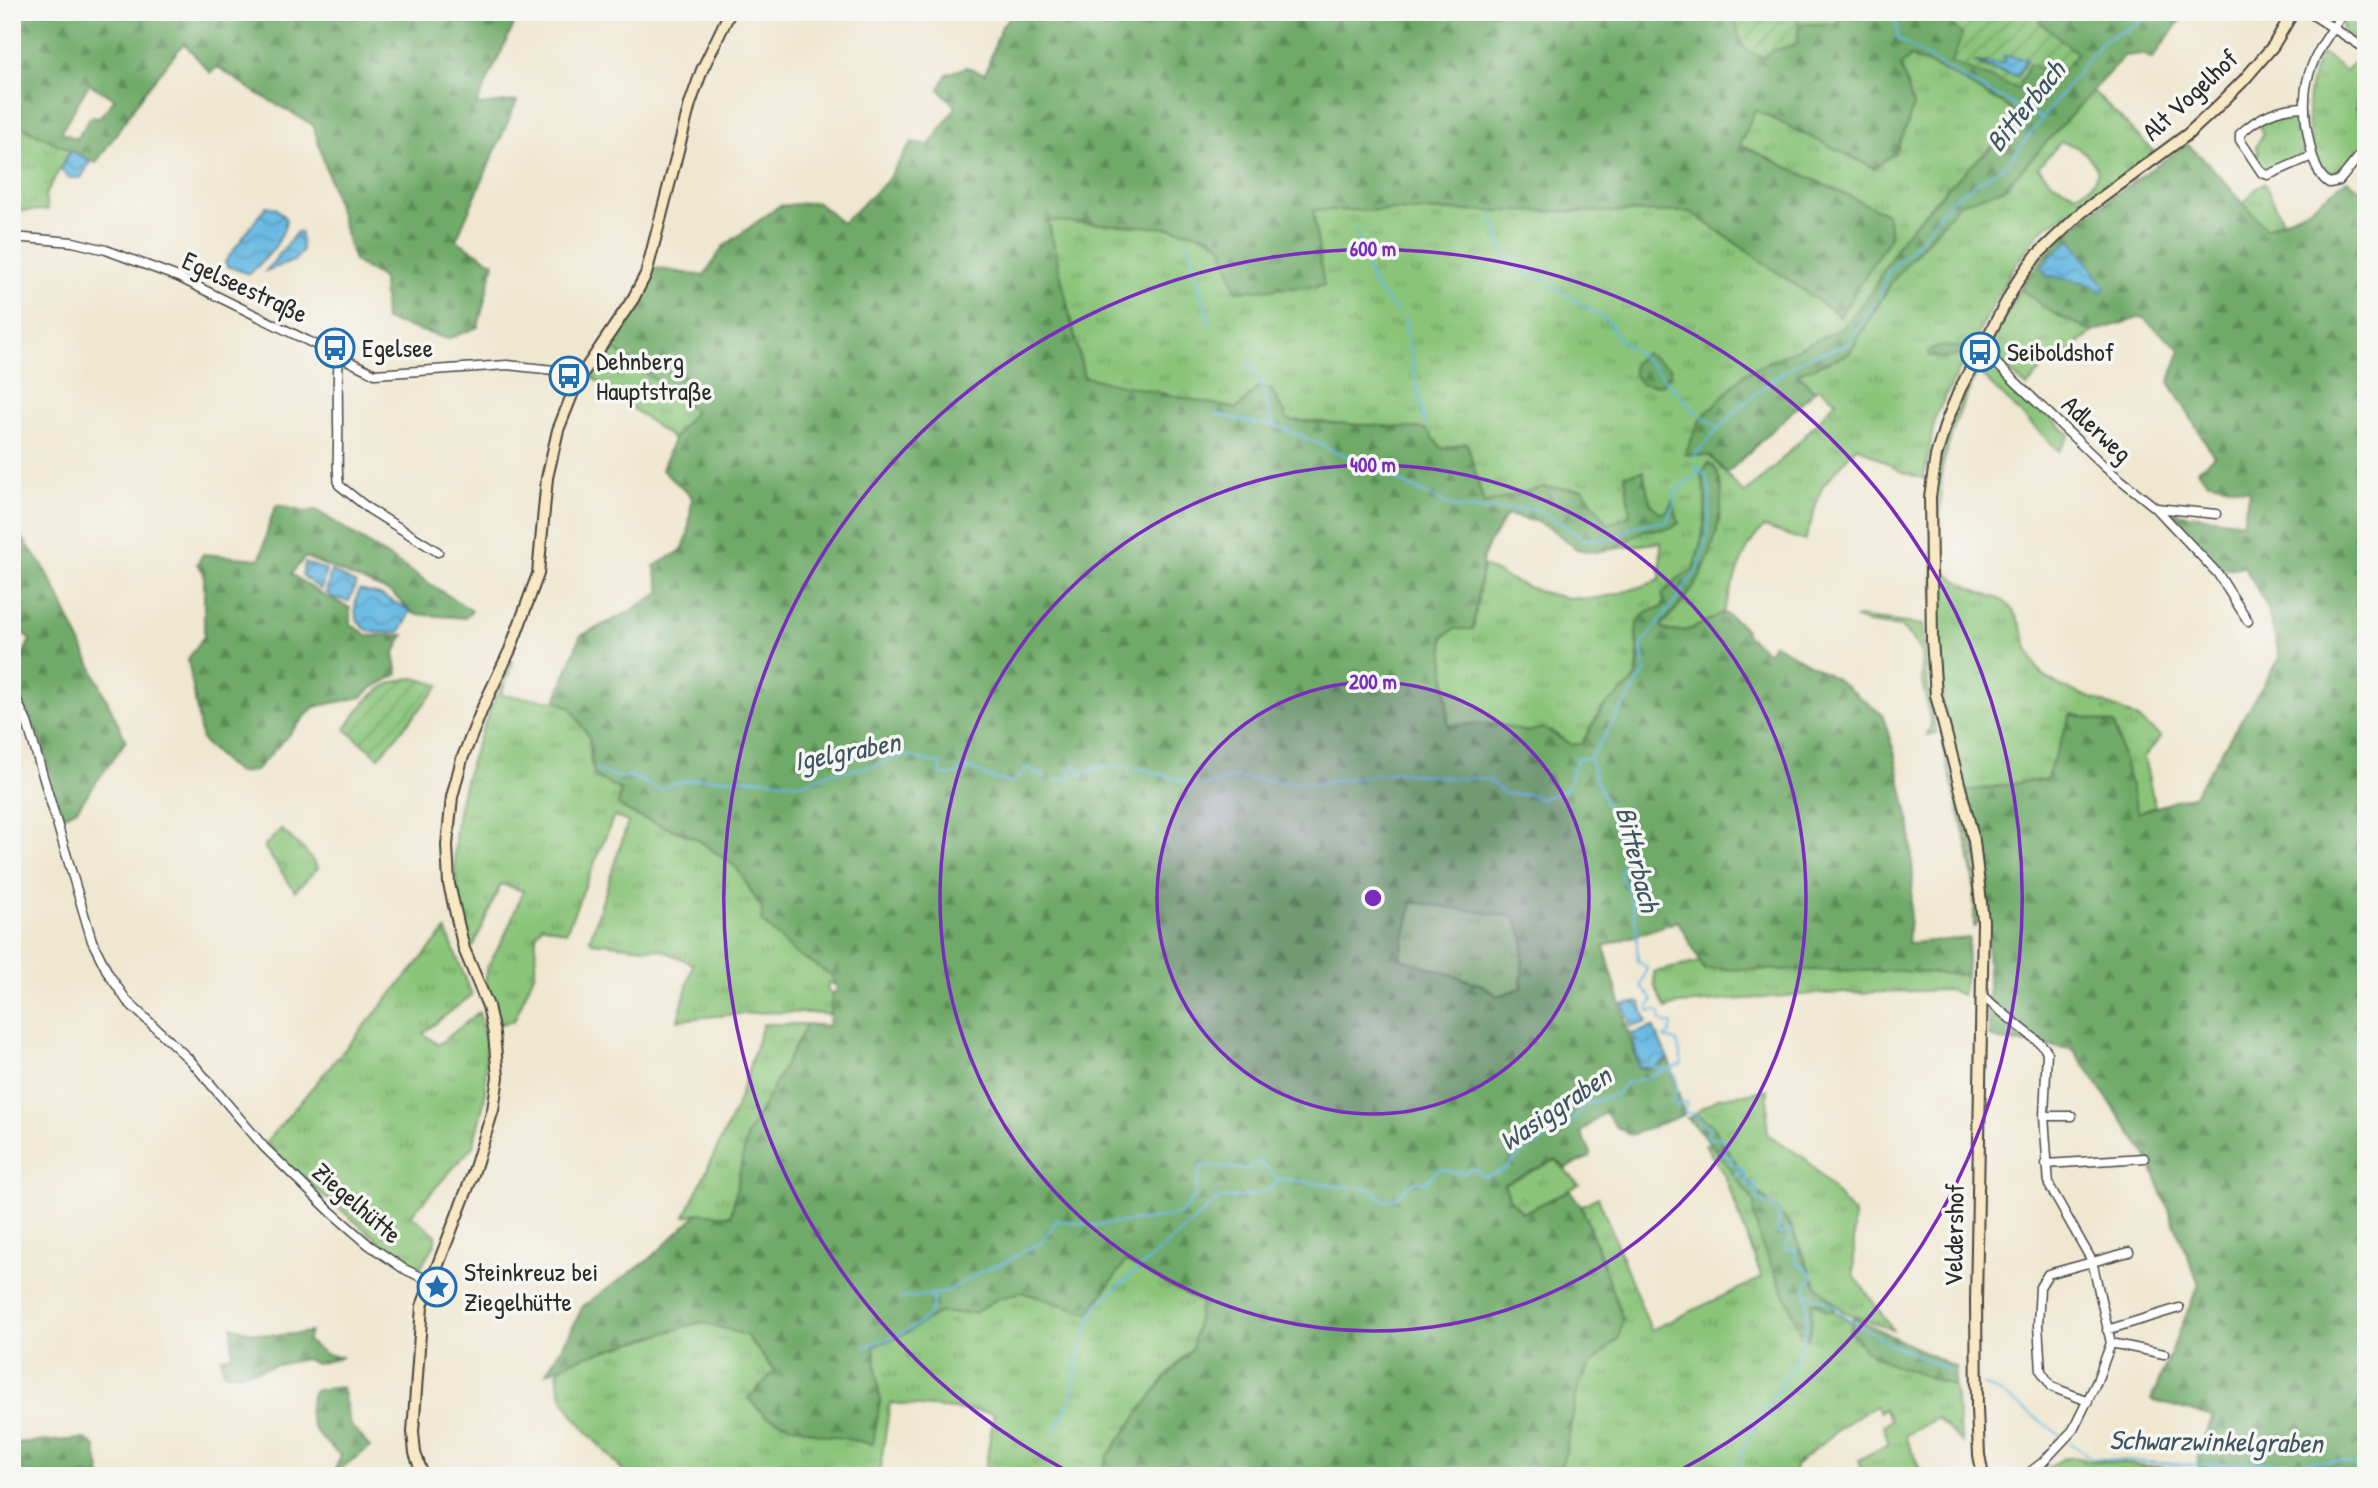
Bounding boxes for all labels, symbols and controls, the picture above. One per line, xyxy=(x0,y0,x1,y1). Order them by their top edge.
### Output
street label: Alt Vogelhof xyxy=(2134,41,2246,148)
water label: Bitterbach xyxy=(1977,51,2075,159)
text: 600 m xyxy=(1350,234,1396,263)
street label: Egelseestraße xyxy=(177,242,313,331)
bus stop icon: Egelsee xyxy=(314,327,356,369)
place label: Egelsee xyxy=(362,330,433,365)
bus stop icon: Seiboldshof xyxy=(1959,331,2001,373)
place label: Seiboldshof xyxy=(2007,334,2115,369)
place label: Dehnberg Hauptstraße xyxy=(596,343,712,408)
bus stop icon: Dehnberg Hauptstraße xyxy=(548,355,590,397)
street label: Adlerweg xyxy=(2055,387,2140,470)
text: 400 m xyxy=(1350,450,1396,479)
text: 200 m xyxy=(1349,667,1397,696)
water label: Igelgraben xyxy=(791,722,906,780)
water label: Bitterbach xyxy=(1607,803,1670,918)
centre of rings xyxy=(1361,886,1385,910)
water label: Wasiggraben xyxy=(1492,1055,1620,1159)
street label: Ziegelhütte xyxy=(305,1154,409,1251)
street label: Veldershof xyxy=(1935,1182,1972,1287)
place label: Steinkreuz bei Ziegelhütte xyxy=(464,1254,598,1319)
place icon: Steinkreuz bei Ziegelhütte xyxy=(416,1266,458,1308)
water label: Schwarzwinkelgraben xyxy=(2109,1420,2326,1462)

